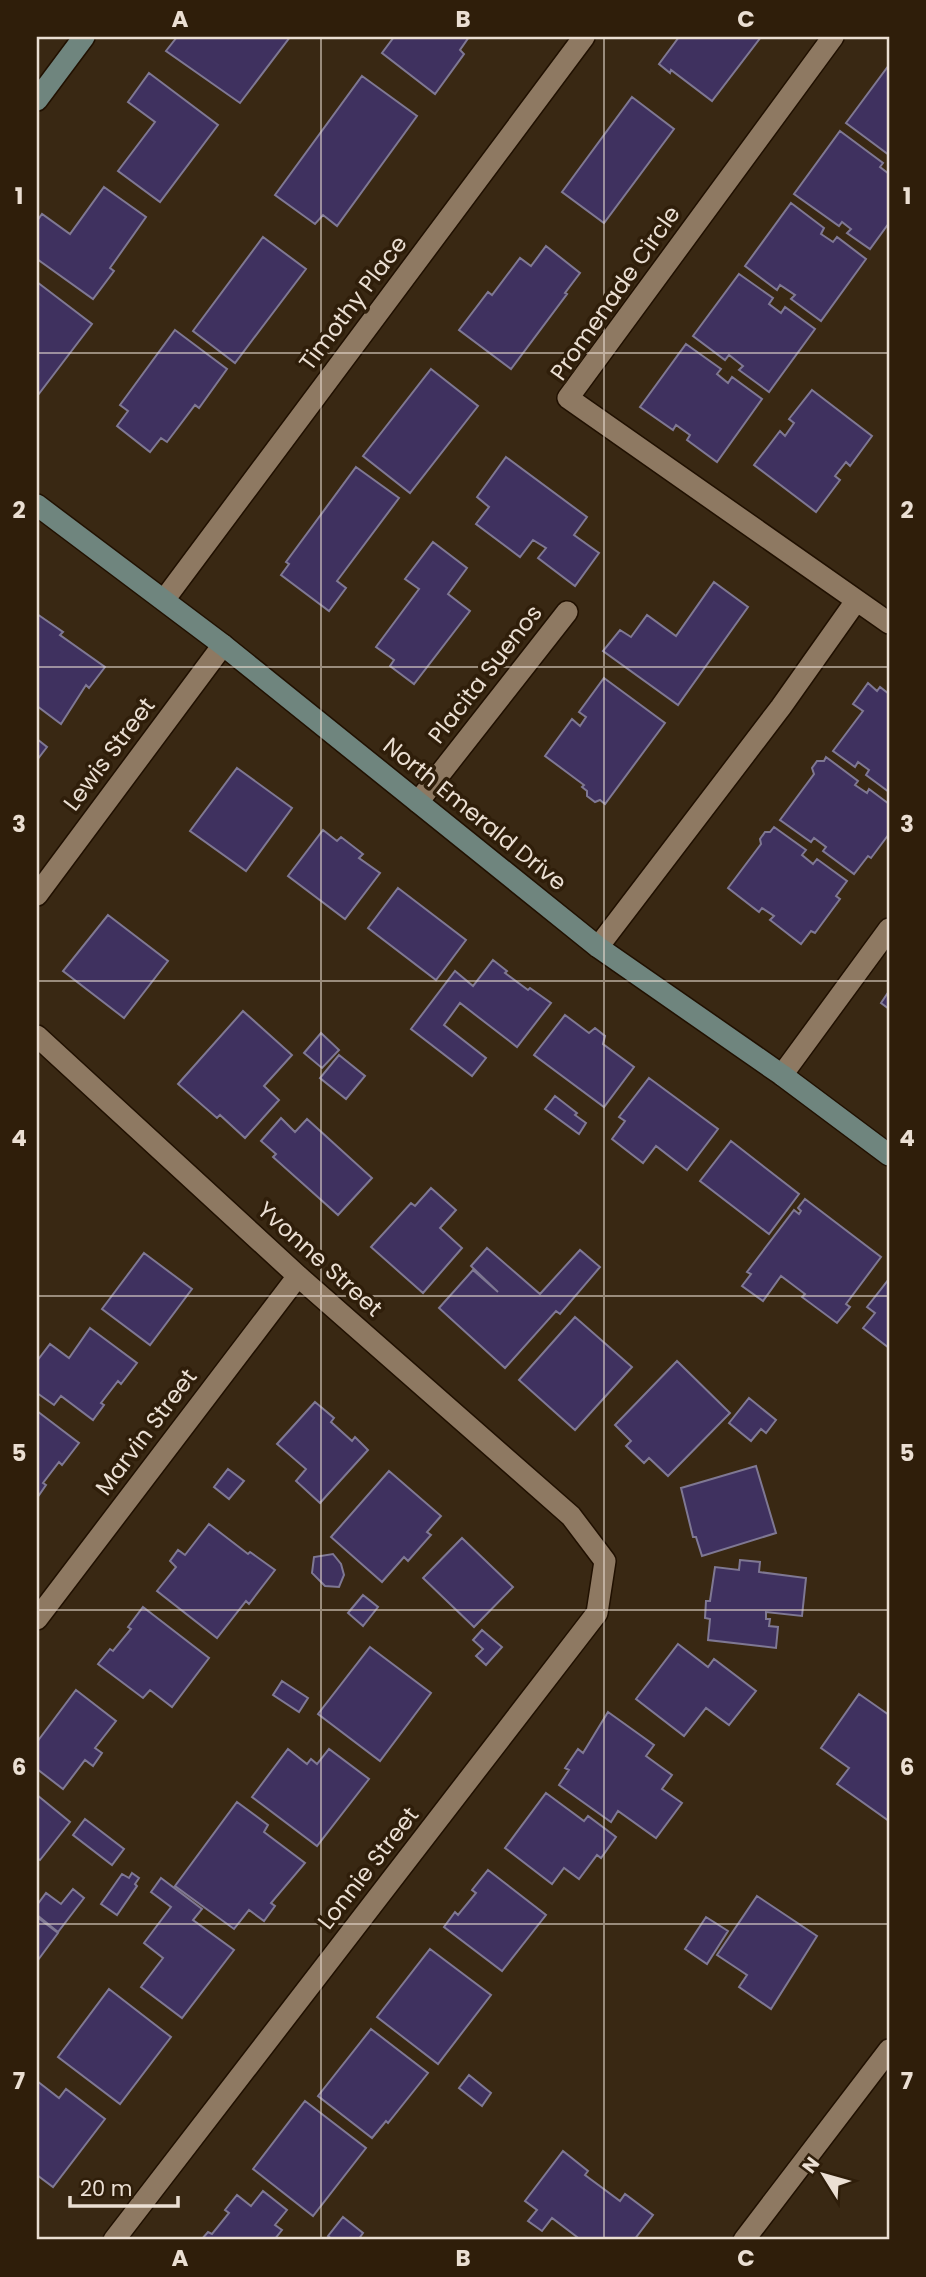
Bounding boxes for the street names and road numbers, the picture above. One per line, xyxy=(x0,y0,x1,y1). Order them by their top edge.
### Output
street label: Promenade Circle xyxy=(543,199,687,387)
street label: Timothy Place xyxy=(292,229,414,377)
street label: Placita Suenos xyxy=(421,598,549,750)
street label: Lewis Street xyxy=(56,691,162,817)
street label: North Emerald Drive xyxy=(376,730,574,898)
street label: Yvonne Street xyxy=(250,1194,390,1324)
street label: Marvin Street xyxy=(88,1362,204,1502)
street label: Lonnie Street xyxy=(310,1800,426,1936)

